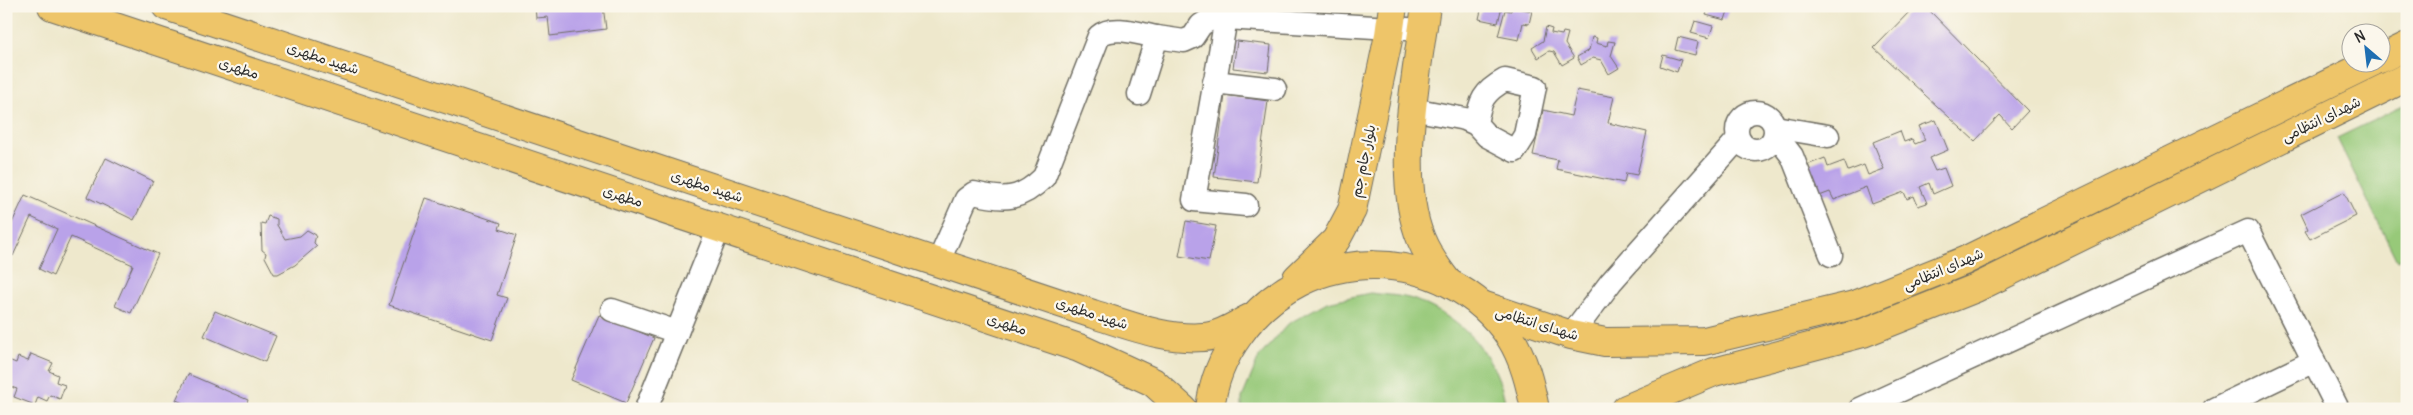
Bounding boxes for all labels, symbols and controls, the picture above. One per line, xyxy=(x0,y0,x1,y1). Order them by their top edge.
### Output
north arrow xyxy=(2340,22,2390,72)
text: N xyxy=(2351,26,2368,47)
street label: شهید مطهری xyxy=(285,38,361,78)
street label: مطهری xyxy=(217,53,261,83)
street label: شهدای انتظامی xyxy=(2278,92,2364,146)
street label: بلوار جام جم xyxy=(1346,123,1381,200)
street label: شهید مطهری xyxy=(669,166,745,206)
street label: مطهری xyxy=(601,181,645,211)
street label: شهدای انتظامی xyxy=(1900,244,1986,294)
street label: شهید مطهری xyxy=(1054,293,1130,333)
street label: شهدای انتظامی xyxy=(1493,302,1581,344)
street label: مطهری xyxy=(985,309,1029,339)

